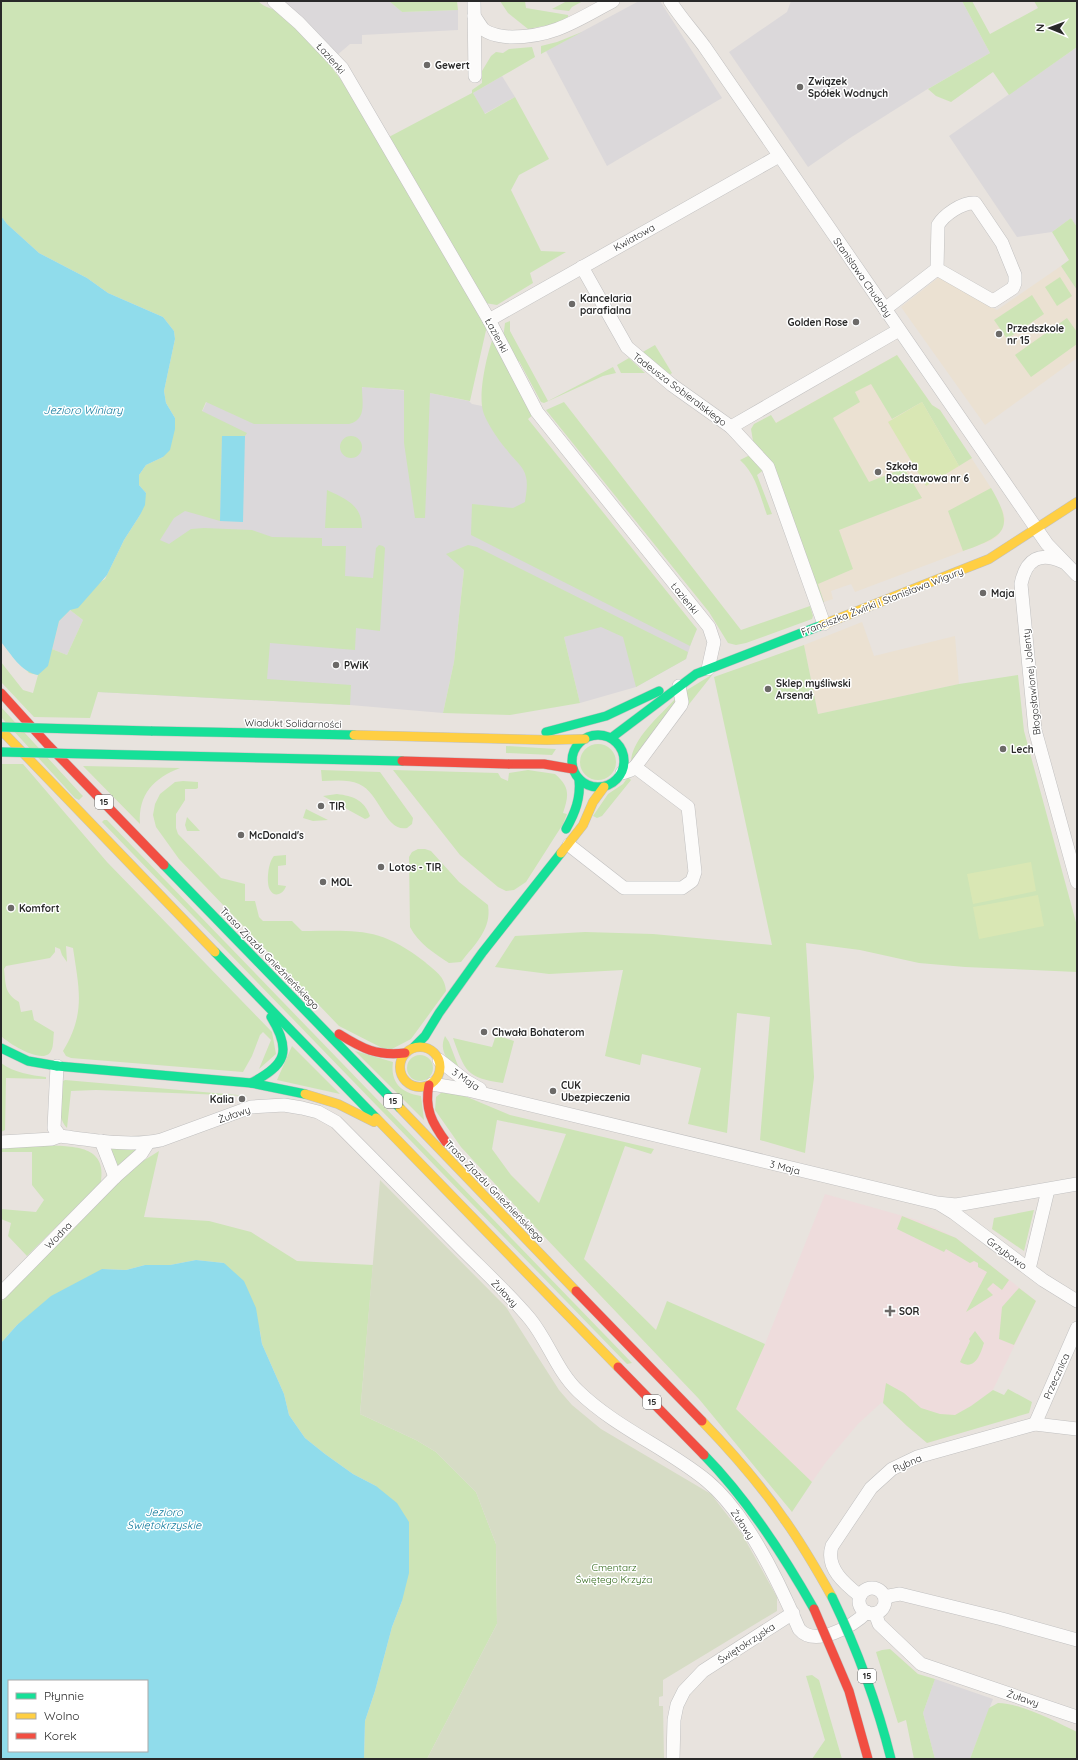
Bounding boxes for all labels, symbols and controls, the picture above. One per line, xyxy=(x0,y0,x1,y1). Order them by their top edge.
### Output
north arrow xyxy=(1030,8,1070,48)
text: N xyxy=(1033,24,1047,32)
street label: Łazienki xyxy=(313,40,348,77)
place label: Gewert xyxy=(435,59,470,72)
marker: Gewert xyxy=(422,60,432,70)
place label: Związek Spółek Wodnych xyxy=(808,75,888,100)
marker: Związek Spółek Wodnych xyxy=(795,82,805,92)
street label: Kwiatowa xyxy=(611,221,657,254)
street label: Stanisława Chudoby xyxy=(830,235,895,320)
place label: Kancelaria parafialna xyxy=(580,292,632,317)
marker: Kancelaria parafialna xyxy=(567,299,577,309)
street label: Łazienki xyxy=(482,316,511,355)
place label: Golden Rose xyxy=(787,316,848,329)
marker: Golden Rose xyxy=(851,317,861,327)
place label: Przedszkole nr 15 xyxy=(1007,322,1064,347)
marker: Przedszkole nr 15 xyxy=(994,329,1004,339)
street label: Tadeusza Sobieralskiego xyxy=(630,350,729,429)
water label: Jezioro Winiary xyxy=(43,403,123,417)
place label: Szkoła Podstawowa nr 6 xyxy=(886,460,969,485)
marker: Szkoła Podstawowa nr 6 xyxy=(873,467,883,477)
street label: Franciszka Żwirki i Stanisława Wigury xyxy=(799,564,965,638)
street label: Łazienki xyxy=(668,580,702,617)
place label: Maja xyxy=(991,587,1015,600)
marker: Maja xyxy=(978,588,988,598)
street label: Błogosławionej Jolenty xyxy=(1019,628,1044,736)
place label: PWiK xyxy=(344,659,369,672)
marker: PWiK xyxy=(331,660,341,670)
place label: Sklep myśliwski Arsenał xyxy=(776,677,851,702)
marker: Sklep myśliwski Arsenał xyxy=(763,684,773,694)
street label: Wiadukt Solidarności xyxy=(244,716,342,731)
place label: Lech xyxy=(1011,743,1034,756)
marker: Lech xyxy=(998,744,1008,754)
road number: 15 xyxy=(95,795,113,809)
place label: TIR xyxy=(329,800,345,813)
marker: TIR xyxy=(316,801,326,811)
place label: McDonald's xyxy=(249,829,304,842)
marker: McDonald's xyxy=(236,830,246,840)
place label: Lotos - TIR xyxy=(389,861,442,874)
marker: Lotos - TIR xyxy=(376,862,386,872)
place label: MOL xyxy=(331,876,353,889)
marker: MOL xyxy=(318,877,328,887)
place label: Komfort xyxy=(19,902,60,915)
marker: Komfort xyxy=(6,903,16,913)
street label: Trasa Zjazdu Gnieźnieńskiego xyxy=(217,904,322,1012)
place label: Chwała Bohaterom xyxy=(492,1026,584,1039)
marker: Chwała Bohaterom xyxy=(479,1027,489,1037)
street label: 3 Maja xyxy=(449,1065,482,1093)
place label: CUK Ubezpieczenia xyxy=(561,1079,630,1104)
marker: CUK Ubezpieczenia xyxy=(548,1086,558,1096)
place label: Kalia xyxy=(210,1093,234,1106)
marker: Kalia xyxy=(237,1094,247,1104)
road number: 15 xyxy=(384,1094,402,1108)
street label: Żuławy xyxy=(216,1103,252,1126)
street label: Trasa Zjazdu Gnieźnieńskiego xyxy=(442,1137,547,1245)
street label: 3 Maja xyxy=(768,1157,802,1178)
street label: Wodna xyxy=(42,1219,75,1252)
street label: Grzybowo xyxy=(984,1234,1030,1272)
street label: Żuławy xyxy=(488,1277,521,1310)
marker: SOR xyxy=(884,1305,896,1317)
place label: SOR xyxy=(899,1305,920,1318)
street label: Przecznica xyxy=(1040,1351,1072,1401)
road number: 15 xyxy=(643,1395,661,1409)
street label: Rybna xyxy=(891,1451,924,1476)
water label: Jezioro Świętokrzyskie xyxy=(127,1505,202,1532)
street label: Żuławy xyxy=(728,1507,757,1542)
park label: Cmentarz Świętego Krzyża xyxy=(576,1561,652,1586)
street label: Świętokrzyska xyxy=(715,1620,777,1667)
road number: 15 xyxy=(858,1669,876,1683)
legend xyxy=(8,1680,148,1752)
street label: Żuławy xyxy=(1005,1687,1041,1710)
text: Płynnie xyxy=(44,1688,84,1703)
text: Wolno xyxy=(44,1708,80,1723)
text: Korek xyxy=(44,1728,77,1743)

